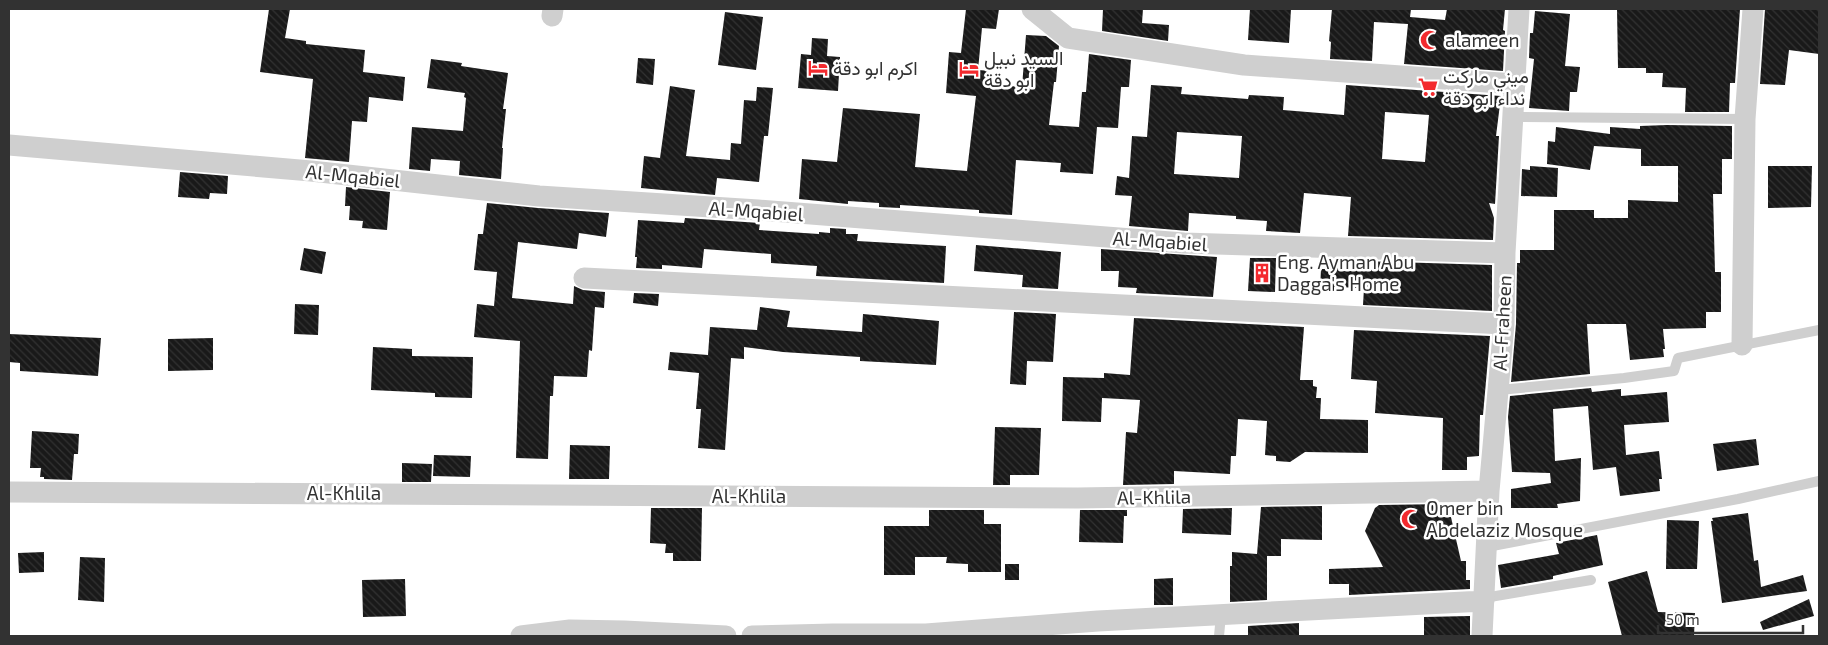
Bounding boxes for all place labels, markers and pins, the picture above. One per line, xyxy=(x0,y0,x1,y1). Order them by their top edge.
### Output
place label: alameen xyxy=(1445,28,1520,51)
mosque icon: alameen xyxy=(1419,29,1441,51)
place label: السيد نبيل ابو دقة xyxy=(984,46,1063,92)
place label: اكرم ابو دقة xyxy=(833,56,918,81)
hotel icon: اكرم ابو دقة xyxy=(807,57,829,79)
hotel icon: السيد نبيل ابو دقة xyxy=(958,58,980,80)
place label: ميني ماركت نداء ابو دقة xyxy=(1443,64,1529,110)
supermarket icon: ميني ماركت نداء ابو دقة xyxy=(1417,76,1439,98)
place label: Eng. Ayman Abu Dagga's Home xyxy=(1277,250,1414,295)
building icon: Eng. Ayman Abu Dagga's Home xyxy=(1251,262,1273,284)
place label: Omer bin Abdelaziz Mosque xyxy=(1426,496,1583,541)
mosque icon: Omer bin Abdelaziz Mosque xyxy=(1400,508,1422,530)

